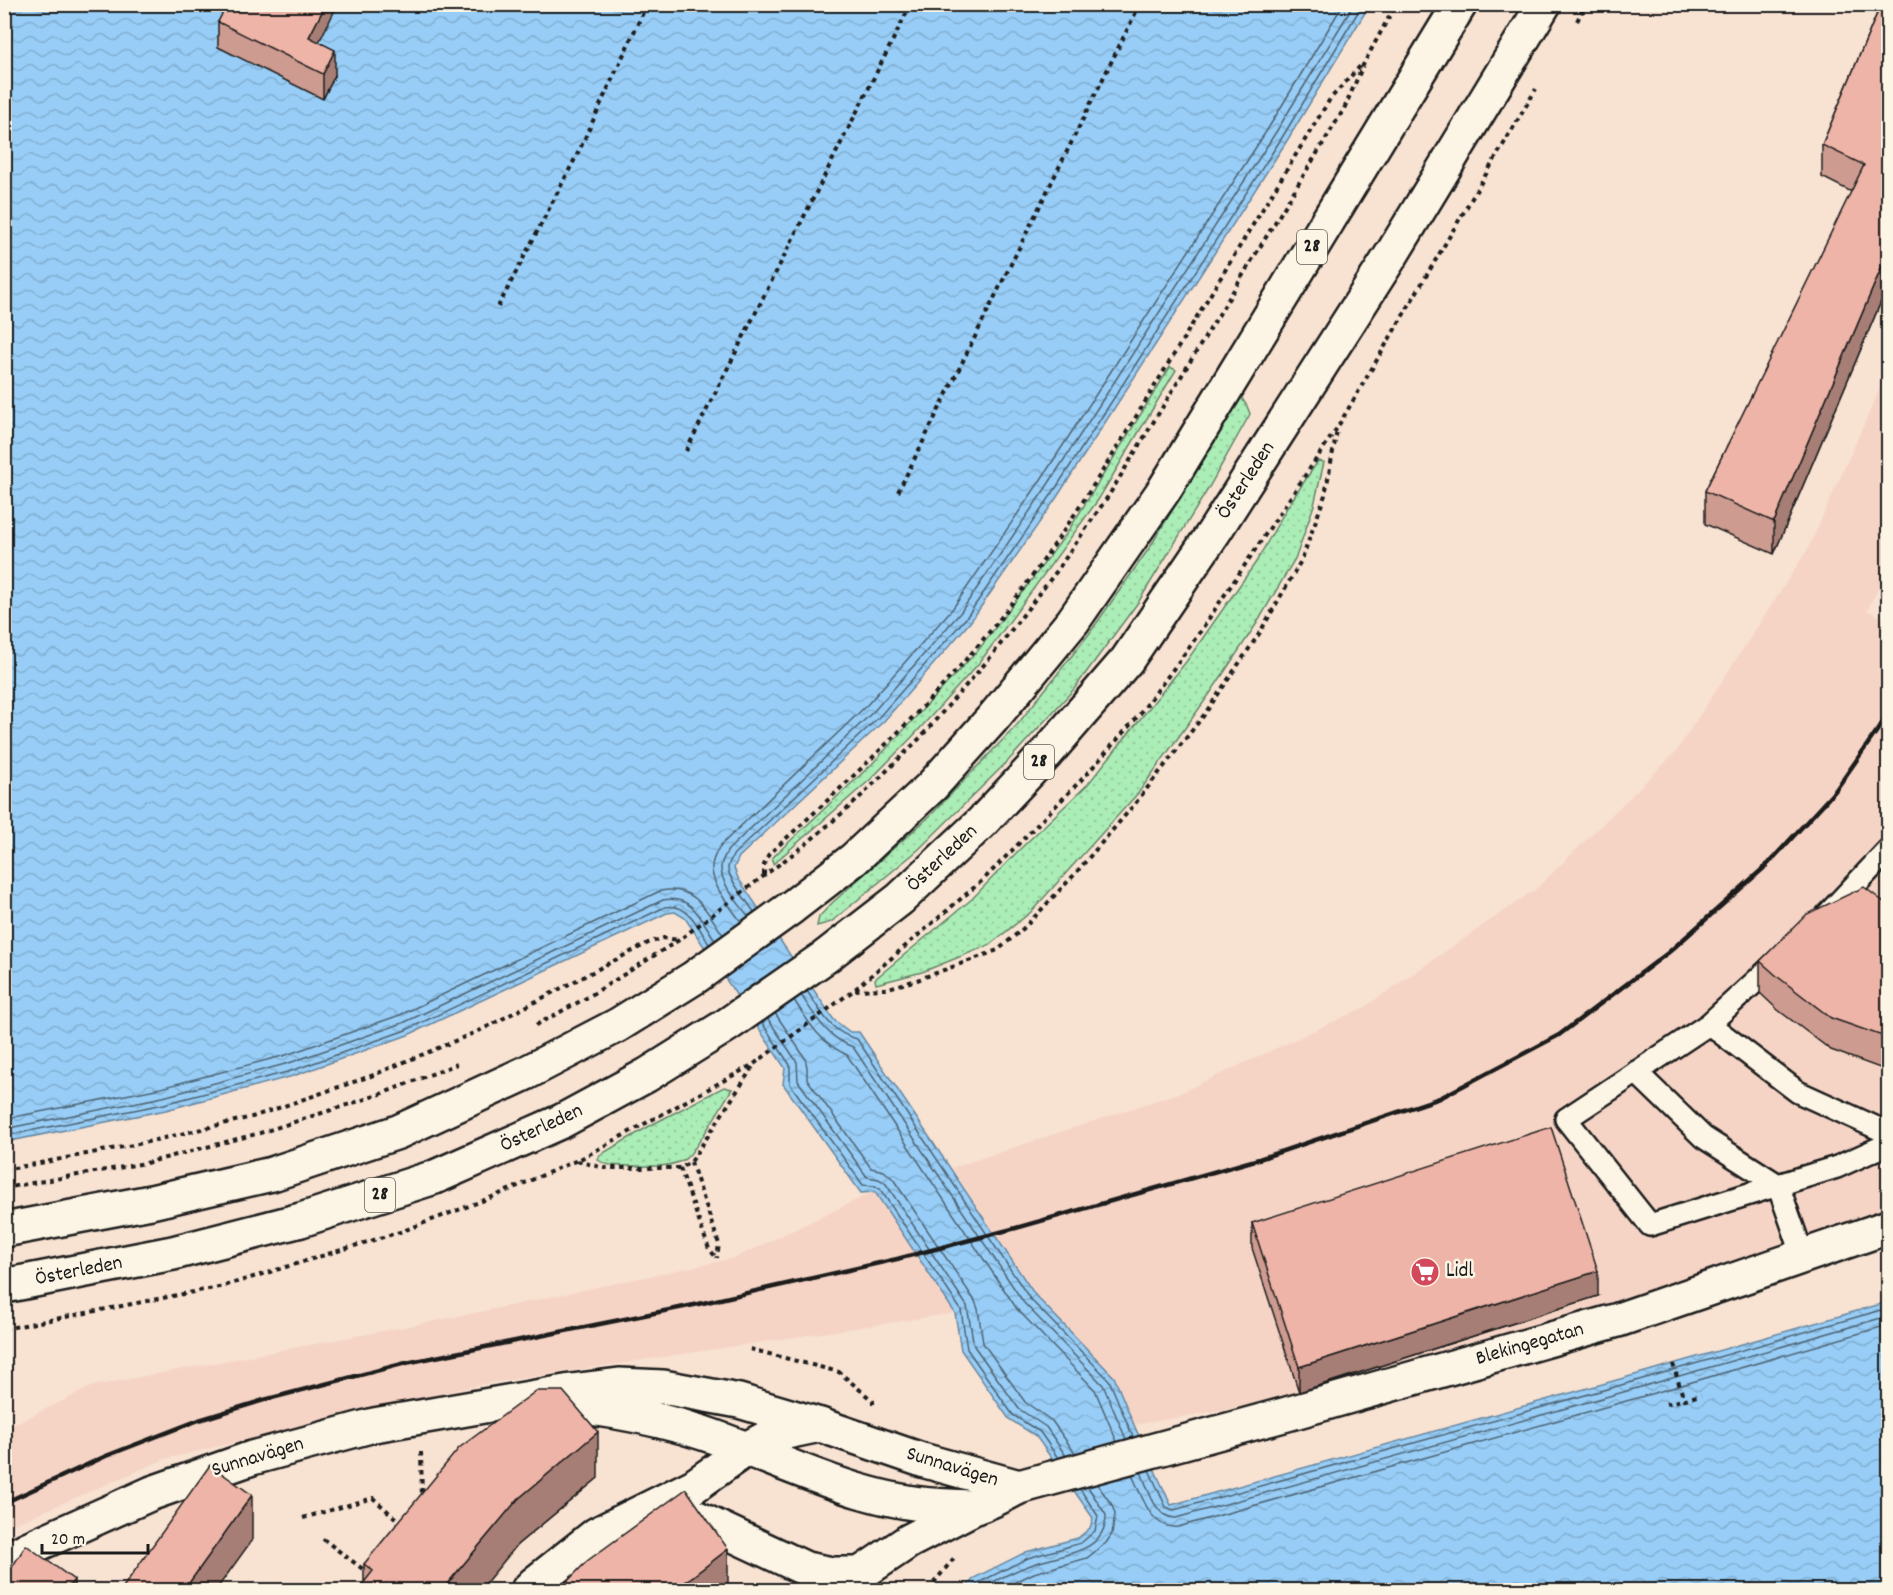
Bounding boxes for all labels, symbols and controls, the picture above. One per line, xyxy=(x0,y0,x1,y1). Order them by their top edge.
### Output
road number: 28 xyxy=(1297,230,1327,264)
street label: Österleden xyxy=(1210,436,1284,526)
road number: 28 xyxy=(1024,745,1054,779)
street label: Österleden xyxy=(901,818,985,900)
street label: Österleden xyxy=(496,1097,588,1161)
road number: 28 xyxy=(365,1178,395,1212)
street label: Österleden xyxy=(33,1249,125,1295)
supermarket icon: Lidl xyxy=(1409,1256,1441,1288)
place label: Lidl xyxy=(1446,1257,1473,1287)
street label: Blekingegatan xyxy=(1472,1315,1588,1375)
street label: Sunnavägen xyxy=(208,1430,308,1486)
street label: Sunnavägen xyxy=(902,1440,1002,1496)
scale bar xyxy=(42,1517,148,1555)
text: 20 m xyxy=(51,1528,85,1553)

